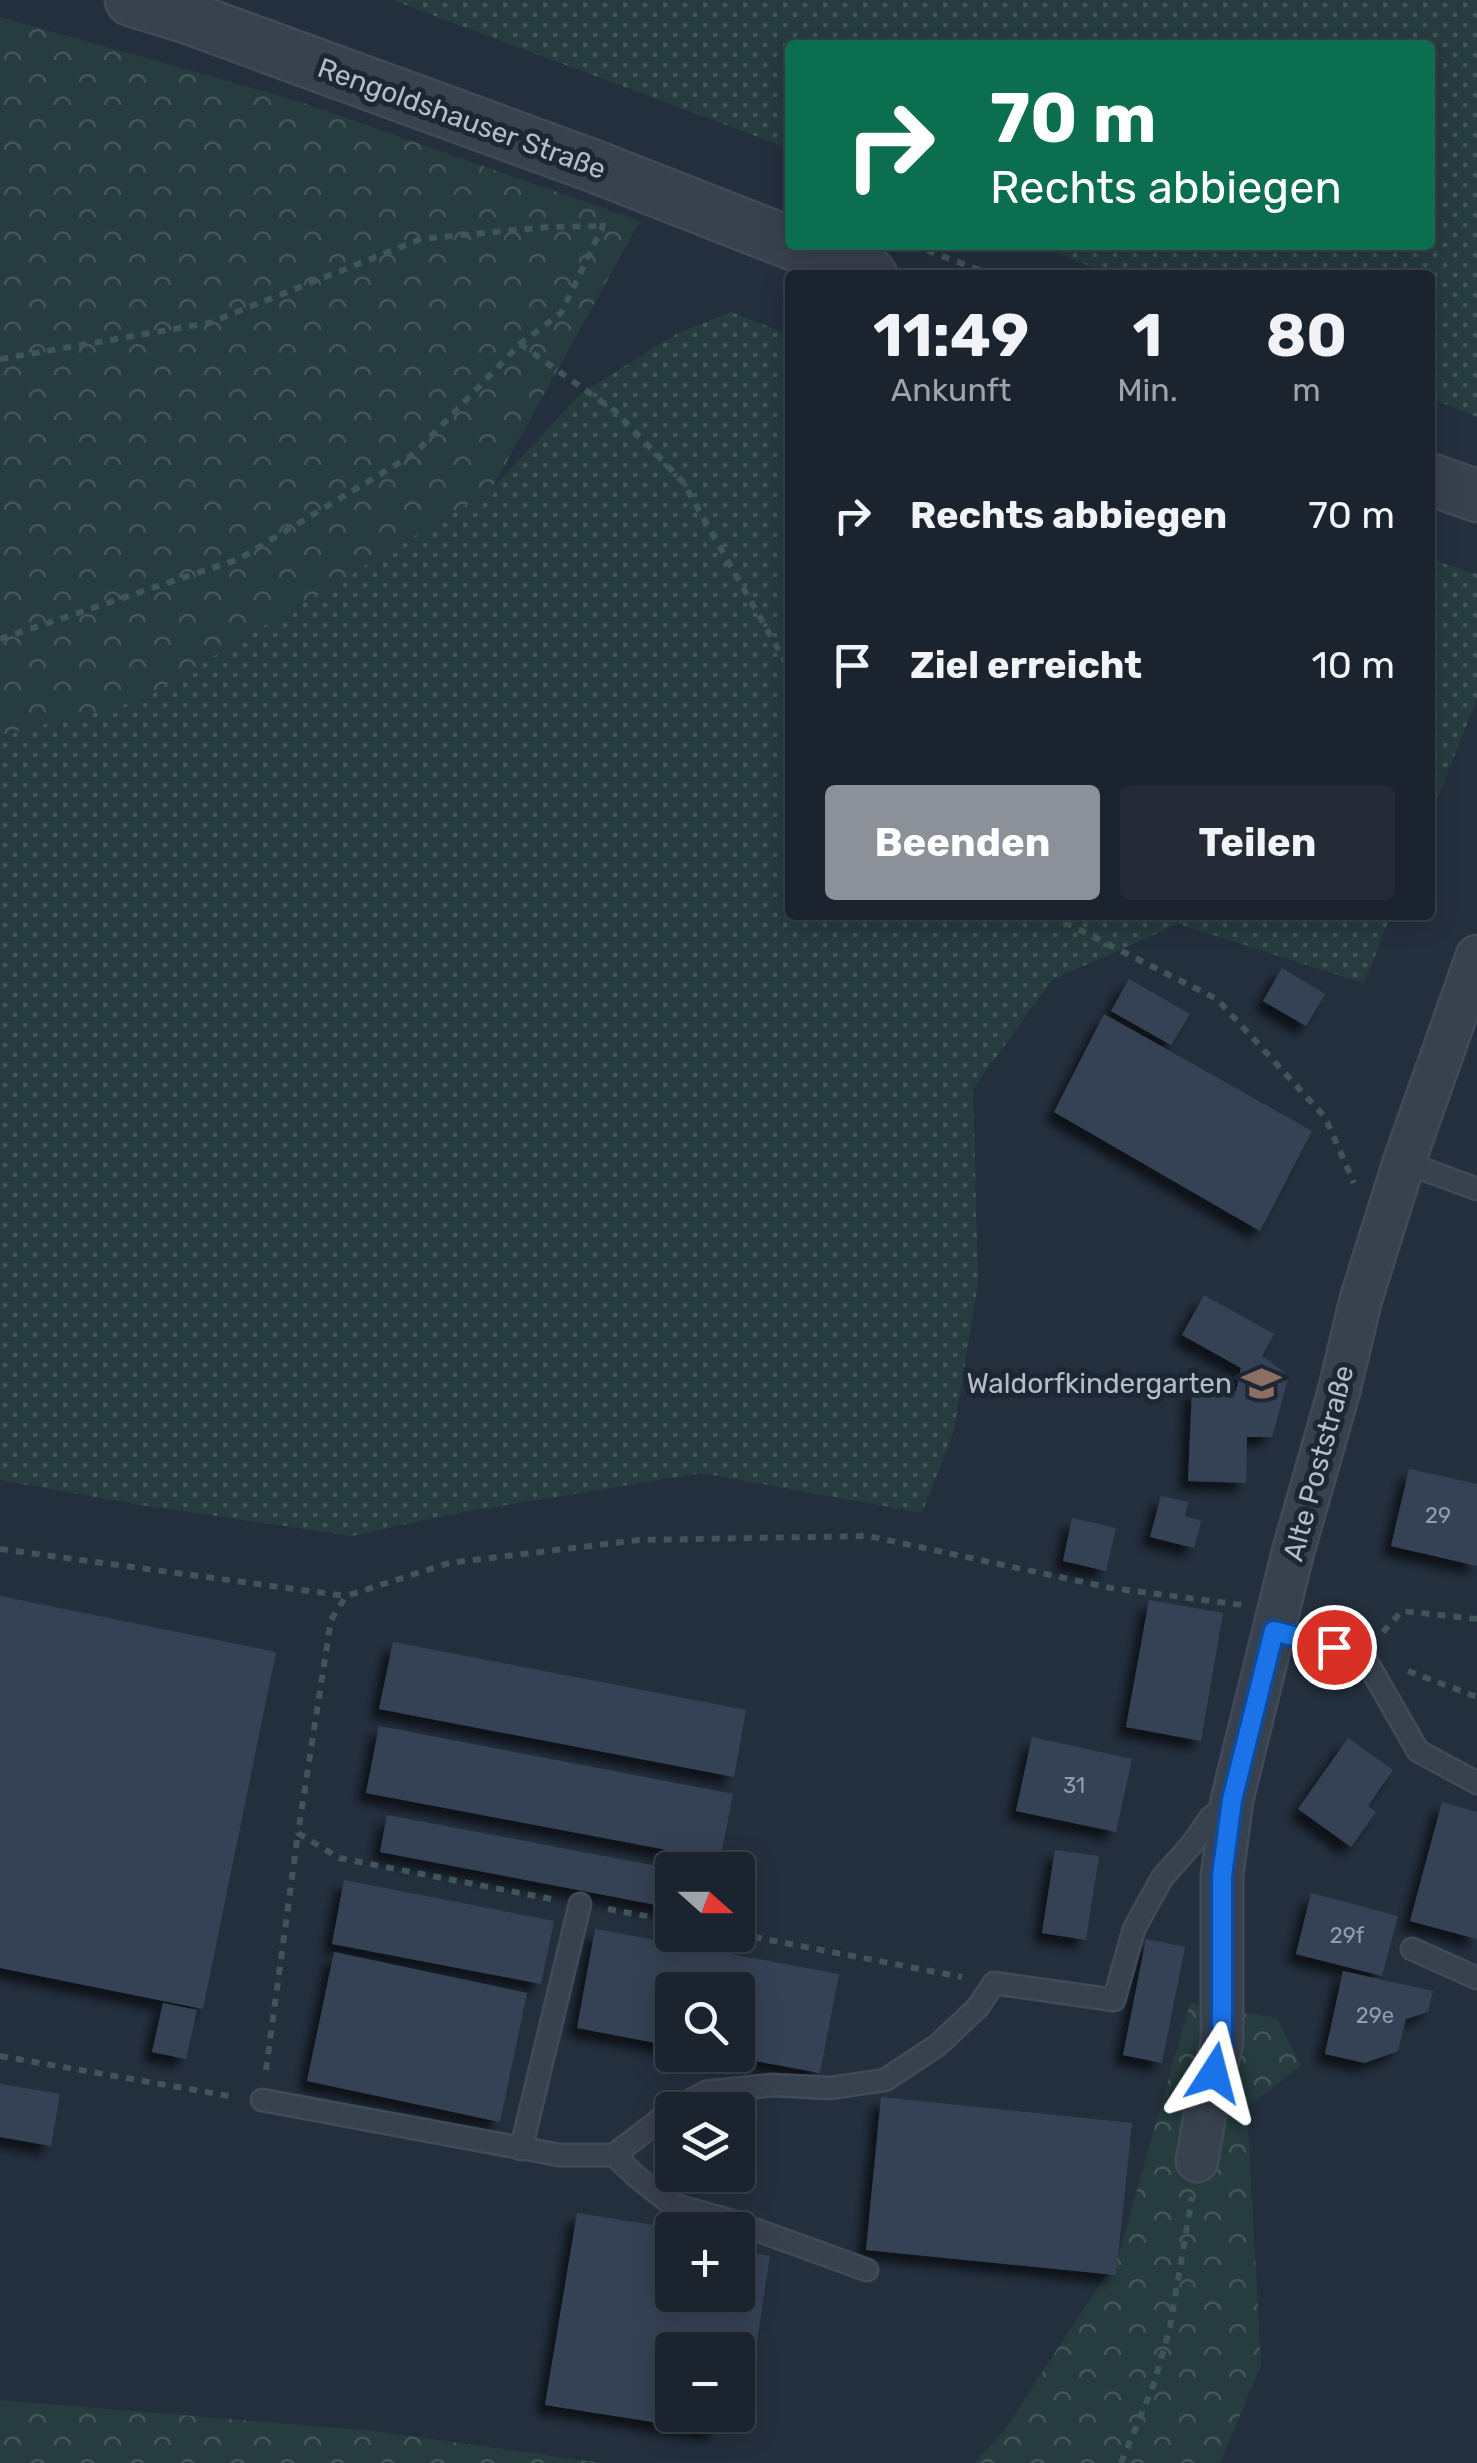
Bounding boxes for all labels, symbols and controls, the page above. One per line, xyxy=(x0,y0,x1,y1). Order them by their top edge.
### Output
street label: Rengoldshauser Straße xyxy=(313,51,610,186)
text: 70 m xyxy=(990,77,1157,160)
icon: right xyxy=(825,80,955,210)
text: Rechts abbiegen xyxy=(990,161,1342,214)
text: 11:49 xyxy=(873,300,1029,371)
text: 1 xyxy=(1133,300,1162,371)
text: 80 xyxy=(1266,300,1347,371)
text: Ankunft xyxy=(891,371,1011,409)
text: Min. xyxy=(1117,371,1178,409)
text: m xyxy=(1292,371,1321,409)
icon: right xyxy=(825,488,880,543)
text: Rechts abbiegen xyxy=(910,492,1227,538)
text: 70 m xyxy=(1308,492,1395,538)
icon: arrive xyxy=(825,638,880,693)
text: Ziel erreicht xyxy=(910,642,1142,688)
text: 10 m xyxy=(1312,642,1395,688)
button: Beenden xyxy=(825,785,1100,900)
button: Teilen xyxy=(1120,785,1395,900)
school or university icon: Waldorfkindergarten xyxy=(1241,1362,1283,1404)
street label: Alte Poststraße xyxy=(1276,1362,1360,1565)
place label: Waldorfkindergarten xyxy=(966,1367,1232,1400)
house number: 29 xyxy=(1425,1502,1451,1529)
pin xyxy=(1292,1605,1377,1690)
icon: arrive xyxy=(1307,1620,1362,1675)
house number: 31 xyxy=(1063,1772,1085,1799)
north arrow xyxy=(655,1852,755,1952)
map controls xyxy=(655,1852,755,2432)
house number: 29f xyxy=(1330,1922,1365,1949)
button: search xyxy=(655,1972,755,2072)
house number: 29e xyxy=(1356,2002,1394,2029)
position arrow xyxy=(1162,2021,1266,2125)
button: layers xyxy=(655,2092,755,2192)
button: + xyxy=(655,2212,755,2312)
button: − xyxy=(655,2332,755,2432)

